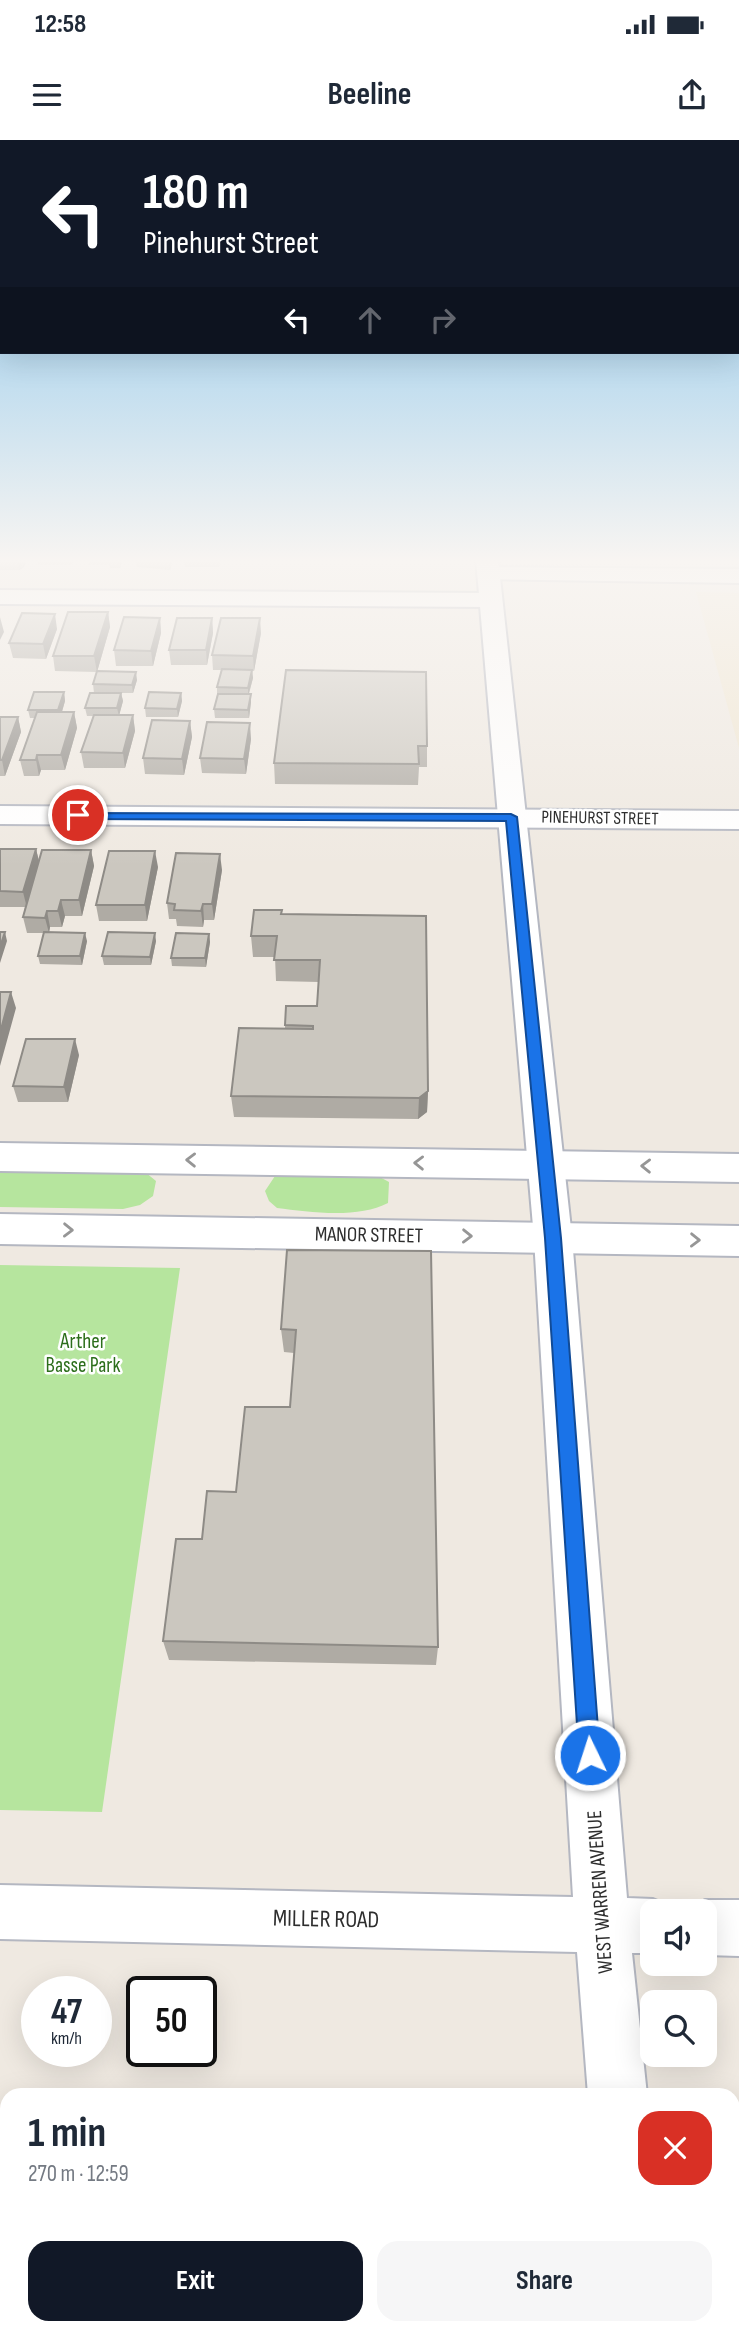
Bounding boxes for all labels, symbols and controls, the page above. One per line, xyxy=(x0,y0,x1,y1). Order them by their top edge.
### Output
text: 12:58 xyxy=(35,9,86,40)
text: Beeline xyxy=(328,75,411,114)
icon: menu xyxy=(28,76,66,114)
icon: share xyxy=(673,76,711,114)
text: 180 m xyxy=(143,164,249,223)
icon: left xyxy=(28,168,119,259)
text: Pinehurst Street xyxy=(143,224,319,263)
icon: left xyxy=(278,301,316,339)
icon: ahead xyxy=(351,301,389,339)
icon: right xyxy=(424,301,462,339)
pin xyxy=(48,785,108,845)
icon: arrive xyxy=(59,796,97,834)
street label: PINEHURST STREET xyxy=(541,806,659,830)
one-way arrow xyxy=(186,1152,197,1167)
one-way arrow xyxy=(413,1155,424,1171)
one-way arrow xyxy=(641,1158,651,1174)
one-way arrow xyxy=(63,1222,74,1238)
street label: MANOR STREET xyxy=(315,1222,424,1248)
one-way arrow xyxy=(462,1229,473,1244)
one-way arrow xyxy=(690,1232,700,1248)
park label: Arther Basse Park xyxy=(46,1329,120,1378)
position arrow xyxy=(553,1718,627,1792)
street label: WEST WARREN AVENUE xyxy=(582,1810,618,1974)
map controls xyxy=(640,1899,717,2067)
button: sound xyxy=(640,1899,717,1976)
street label: MILLER ROAD xyxy=(273,1904,379,1934)
speed limit sign: 50 xyxy=(126,1976,217,2067)
button: search xyxy=(640,1990,717,2067)
text: 47 xyxy=(51,1991,82,2034)
text: km/h xyxy=(51,2028,82,2049)
text: 1 min xyxy=(28,2108,106,2159)
button: close xyxy=(638,2111,712,2185)
text: 270 m · 12:59 xyxy=(28,2160,129,2188)
button: Exit xyxy=(28,2241,363,2321)
button: Share xyxy=(377,2241,712,2321)

